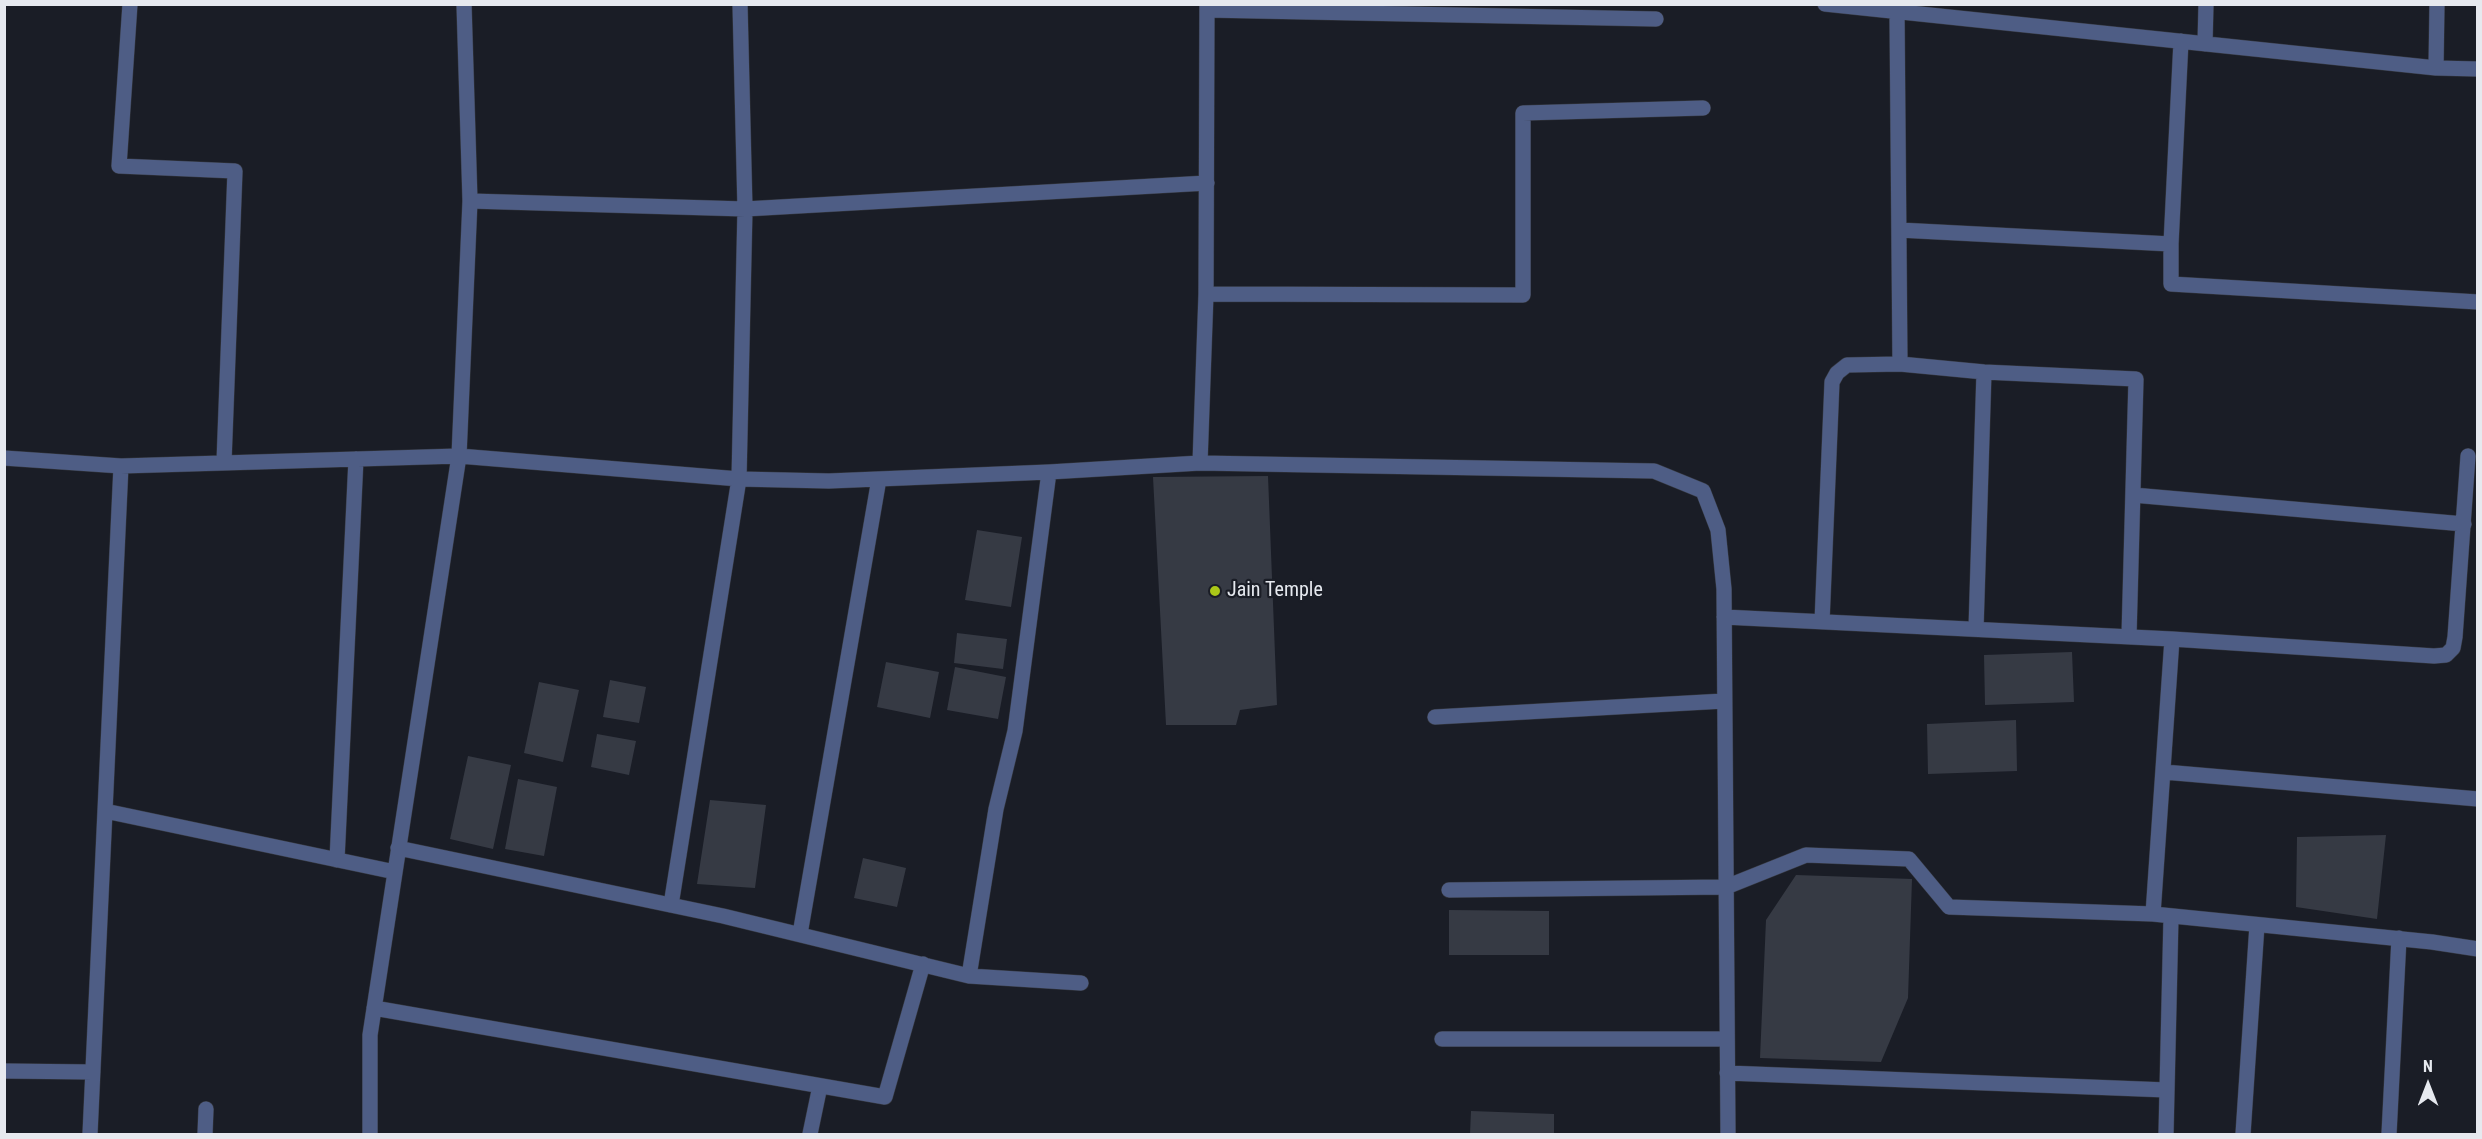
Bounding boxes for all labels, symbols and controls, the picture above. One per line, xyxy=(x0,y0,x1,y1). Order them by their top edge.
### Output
place label: Jain Temple xyxy=(1227,579,1323,603)
marker: Jain Temple xyxy=(1208,584,1222,598)
north arrow xyxy=(2398,1055,2458,1115)
text: N xyxy=(2423,1057,2433,1076)

